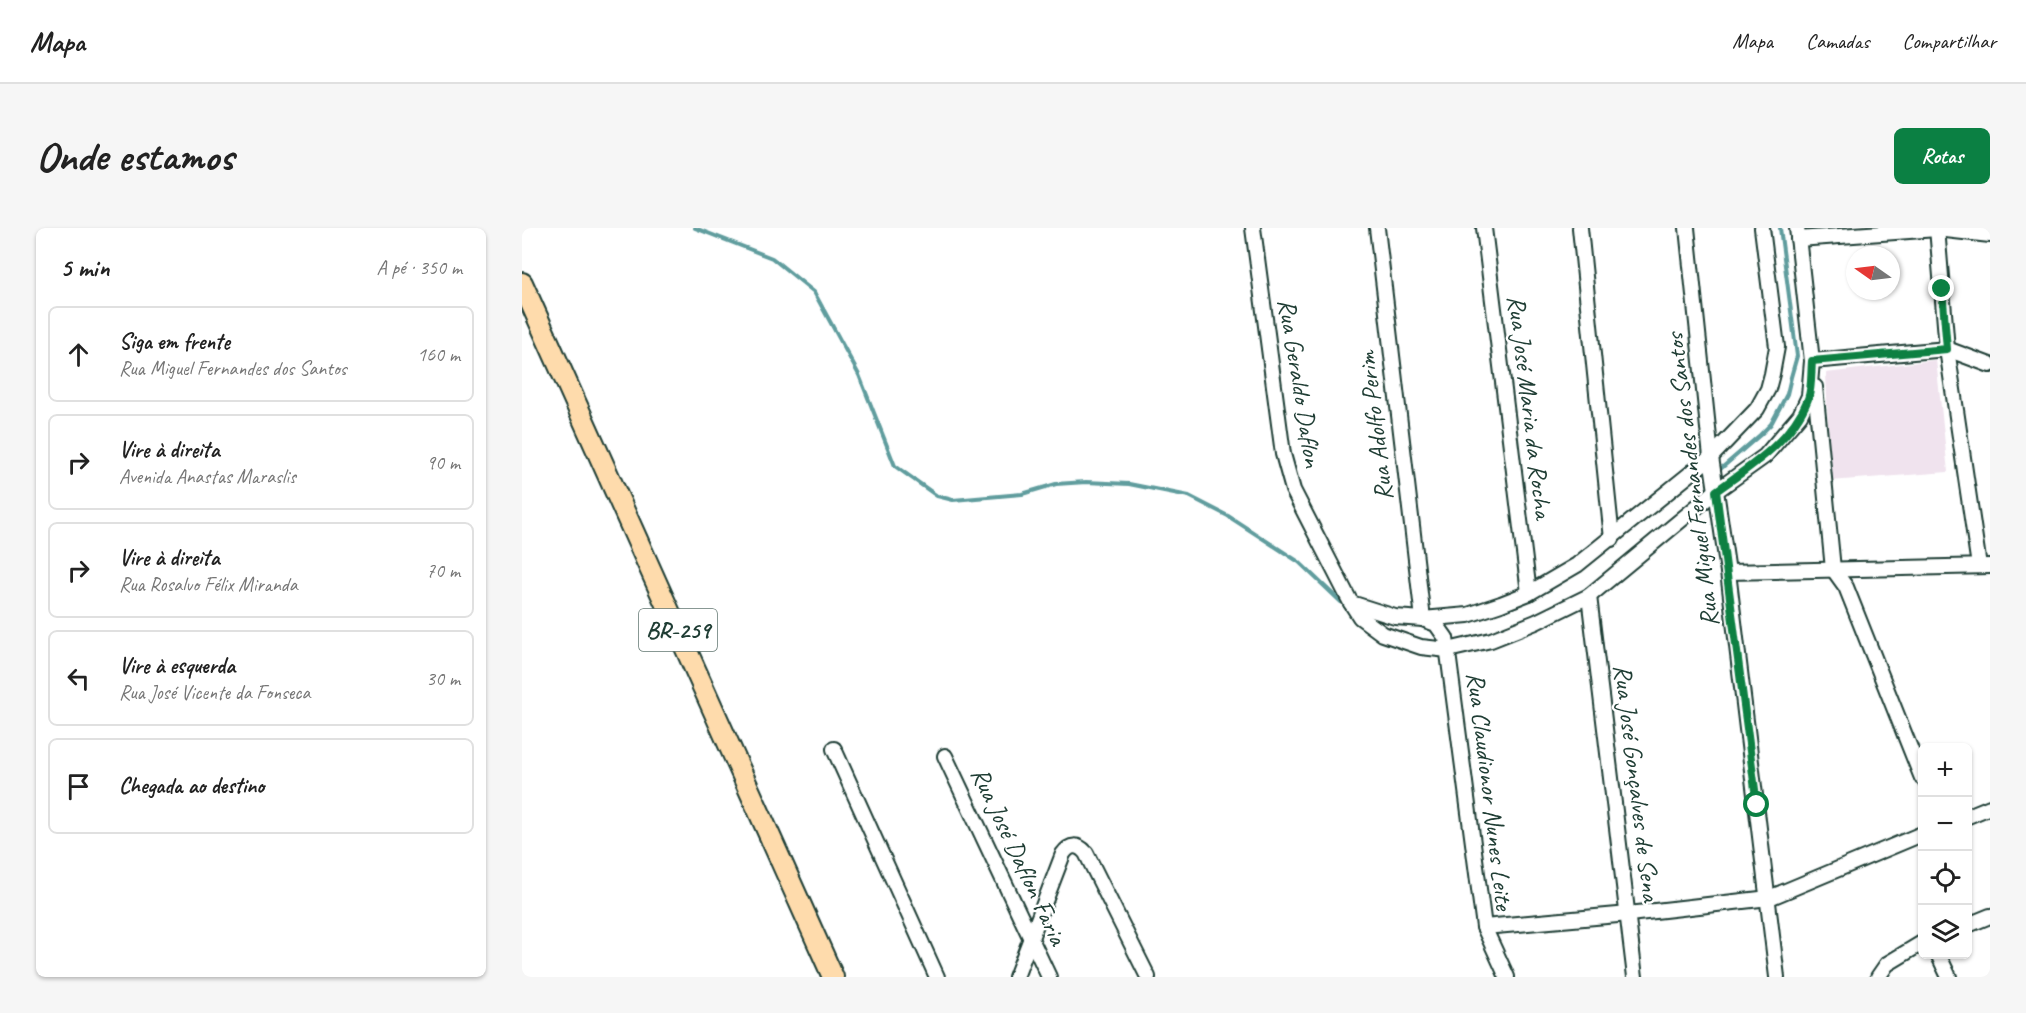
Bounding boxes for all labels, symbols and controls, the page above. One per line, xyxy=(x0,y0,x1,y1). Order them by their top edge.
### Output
text: Mapa xyxy=(30,24,85,59)
text: Mapa xyxy=(1732,28,1773,54)
text: Camadas xyxy=(1806,28,1869,54)
text: Compartilhar xyxy=(1902,28,1996,54)
button: Rotas xyxy=(1894,128,1990,184)
text: Onde estamos xyxy=(36,130,233,183)
north arrow xyxy=(1846,246,1900,300)
text: 5 min xyxy=(60,251,109,284)
text: A pé · 350 m xyxy=(377,255,462,280)
route end xyxy=(1928,275,1954,301)
street label: Rua José Maria da Rocha xyxy=(1500,293,1560,523)
street label: Rua Geraldo Daflon xyxy=(1270,296,1330,471)
text: Siga em frente xyxy=(119,328,230,356)
street label: Rua Miguel Fernandes dos Santos xyxy=(1657,329,1726,629)
icon: ahead xyxy=(62,338,95,371)
text: 160 m xyxy=(417,342,460,367)
street label: Rua Adolfo Perim xyxy=(1349,347,1401,502)
text: Rua Miguel Fernandes dos Santos xyxy=(119,356,347,381)
text: Vire à direita xyxy=(119,436,219,464)
icon: right xyxy=(62,446,95,479)
text: 90 m xyxy=(426,450,460,475)
text: Avenida Anastas Maraslis xyxy=(119,464,296,489)
text: Vire à direita xyxy=(119,544,219,572)
icon: right xyxy=(62,554,95,587)
text: 70 m xyxy=(426,558,460,583)
text: Rua Rosalvo Félix Miranda xyxy=(119,572,297,597)
road number: BR-259 xyxy=(639,609,717,651)
text: Vire à esquerda xyxy=(119,652,235,680)
icon: left xyxy=(62,662,95,695)
street label: Rua José Gonçalves de Sena xyxy=(1606,663,1668,905)
text: 30 m xyxy=(426,666,460,691)
street label: Rua Claudionor Nunes Leite xyxy=(1459,670,1521,913)
text: Rua José Vicente da Fonseca xyxy=(119,680,310,705)
map controls xyxy=(1918,743,1972,959)
button: + xyxy=(1918,743,1972,797)
street label: Rua José Daflon Faria xyxy=(963,762,1075,952)
icon: arrive xyxy=(62,770,95,803)
text: Chegada ao destino xyxy=(119,772,264,800)
route start xyxy=(1743,791,1769,817)
button: − xyxy=(1918,797,1972,851)
button: locate xyxy=(1918,851,1972,905)
button: layers xyxy=(1918,905,1972,959)

